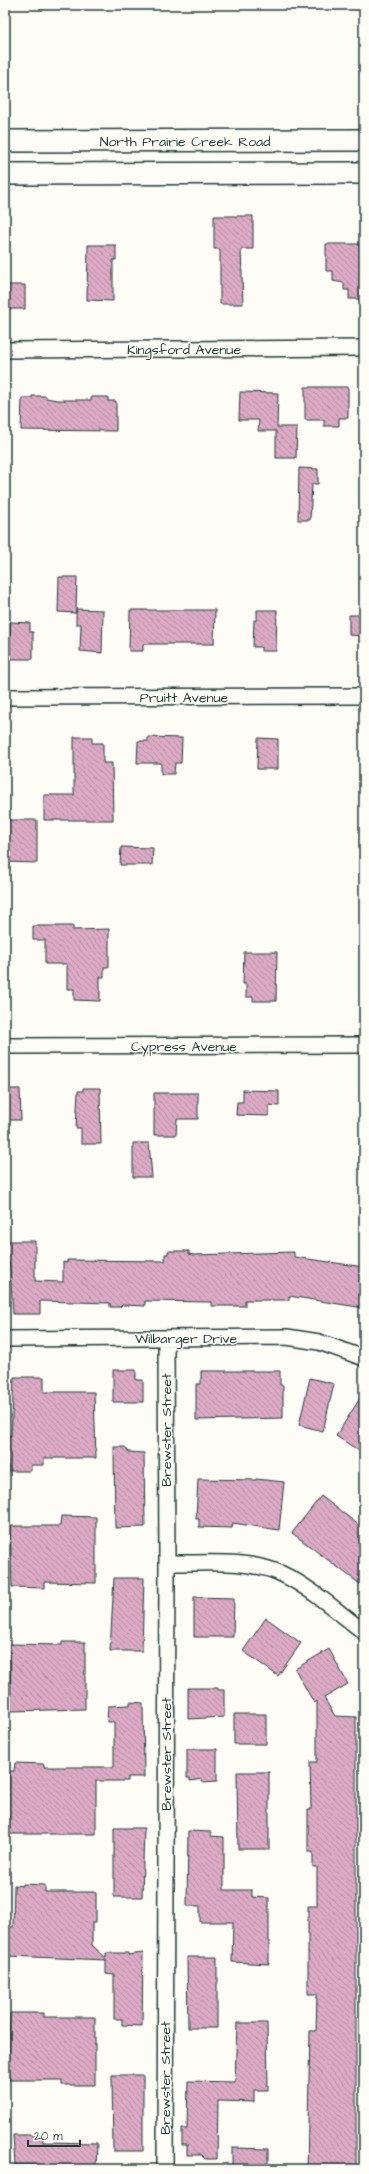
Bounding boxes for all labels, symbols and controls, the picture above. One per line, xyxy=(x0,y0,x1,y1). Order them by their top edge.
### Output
street label: North Prairie Creek Road xyxy=(100,132,270,152)
street label: Kingsford Avenue xyxy=(127,340,241,360)
street label: Pruitt Avenue xyxy=(140,688,229,708)
street label: Cypress Avenue xyxy=(131,1037,237,1057)
street label: Wilbarger Drive xyxy=(135,1329,237,1349)
street label: Brewster Street xyxy=(157,1373,177,1487)
street label: Brewster Street xyxy=(157,1697,177,1811)
street label: Brewster Street xyxy=(156,2021,176,2135)
scale bar xyxy=(28,2122,80,2148)
text: 20 m xyxy=(34,2128,63,2145)

